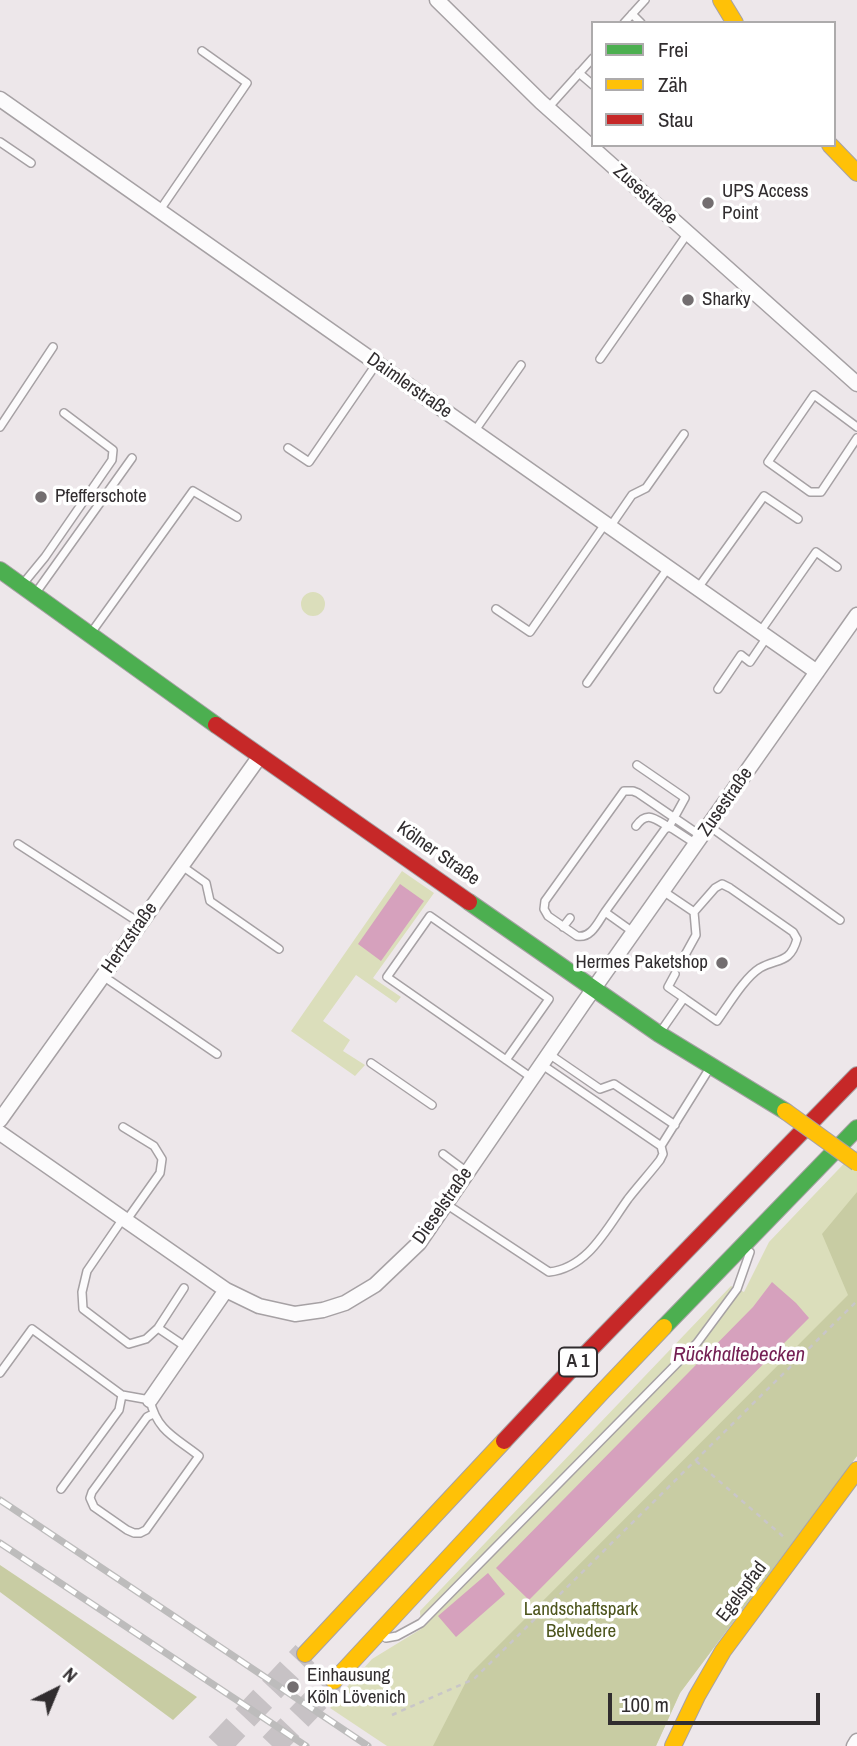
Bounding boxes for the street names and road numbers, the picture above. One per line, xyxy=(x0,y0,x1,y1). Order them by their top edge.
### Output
street label: Zusestraße xyxy=(608,160,682,230)
street label: Daimlerstraße xyxy=(362,348,456,424)
street label: Zusestraße xyxy=(694,763,758,841)
street label: Kölner Straße xyxy=(392,817,484,891)
street label: Hertzstraße xyxy=(97,898,163,978)
street label: Dieselstraße xyxy=(408,1163,478,1249)
road number: A 1 xyxy=(559,1348,597,1377)
street label: Egelspfad xyxy=(712,1557,772,1627)

